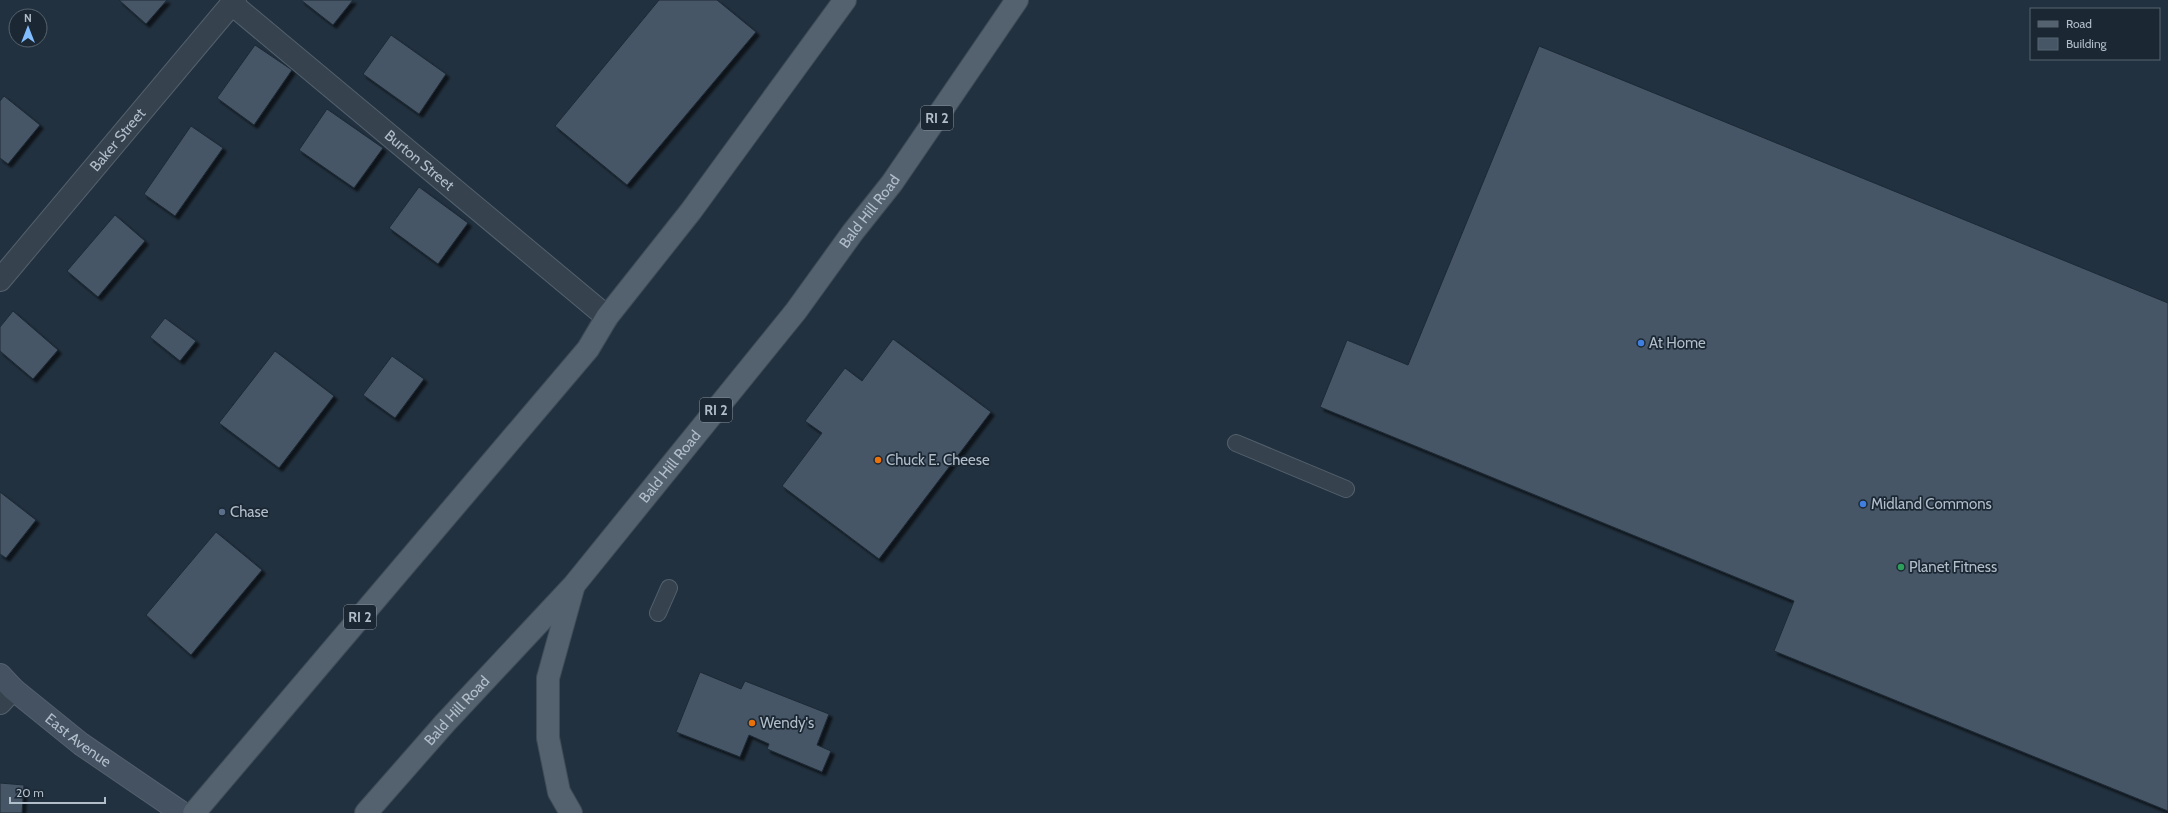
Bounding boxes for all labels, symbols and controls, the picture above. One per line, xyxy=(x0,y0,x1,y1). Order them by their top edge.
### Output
north arrow xyxy=(8,8,48,48)
legend xyxy=(2030,8,2160,60)
text: N xyxy=(24,11,32,25)
text: Road xyxy=(2066,16,2092,31)
text: Building xyxy=(2066,36,2108,51)
street label: Baker Street xyxy=(86,105,149,175)
road number: RI 2 xyxy=(921,106,953,130)
street label: Burton Street xyxy=(381,126,458,195)
street label: Bald Hill Road xyxy=(835,172,904,252)
place label: At Home xyxy=(1649,334,1706,352)
marker: At Home xyxy=(1636,338,1646,348)
road number: RI 2 xyxy=(700,398,732,422)
street label: Bald Hill Road xyxy=(635,427,705,506)
place label: Chuck E. Cheese xyxy=(886,451,990,469)
marker: Chuck E. Cheese xyxy=(873,455,883,465)
place label: Midland Commons xyxy=(1871,495,1992,513)
marker: Midland Commons xyxy=(1858,499,1868,509)
place label: Chase xyxy=(230,503,269,521)
marker: Chase xyxy=(217,507,227,517)
place label: Planet Fitness xyxy=(1909,558,1997,576)
marker: Planet Fitness xyxy=(1896,562,1906,572)
road number: RI 2 xyxy=(344,605,376,629)
street label: Bald Hill Road xyxy=(421,672,493,749)
street label: East Avenue xyxy=(42,710,115,771)
place label: Wendy's xyxy=(760,714,814,732)
marker: Wendy's xyxy=(747,718,757,728)
scale bar xyxy=(10,779,105,805)
text: 20 m xyxy=(16,785,44,800)

